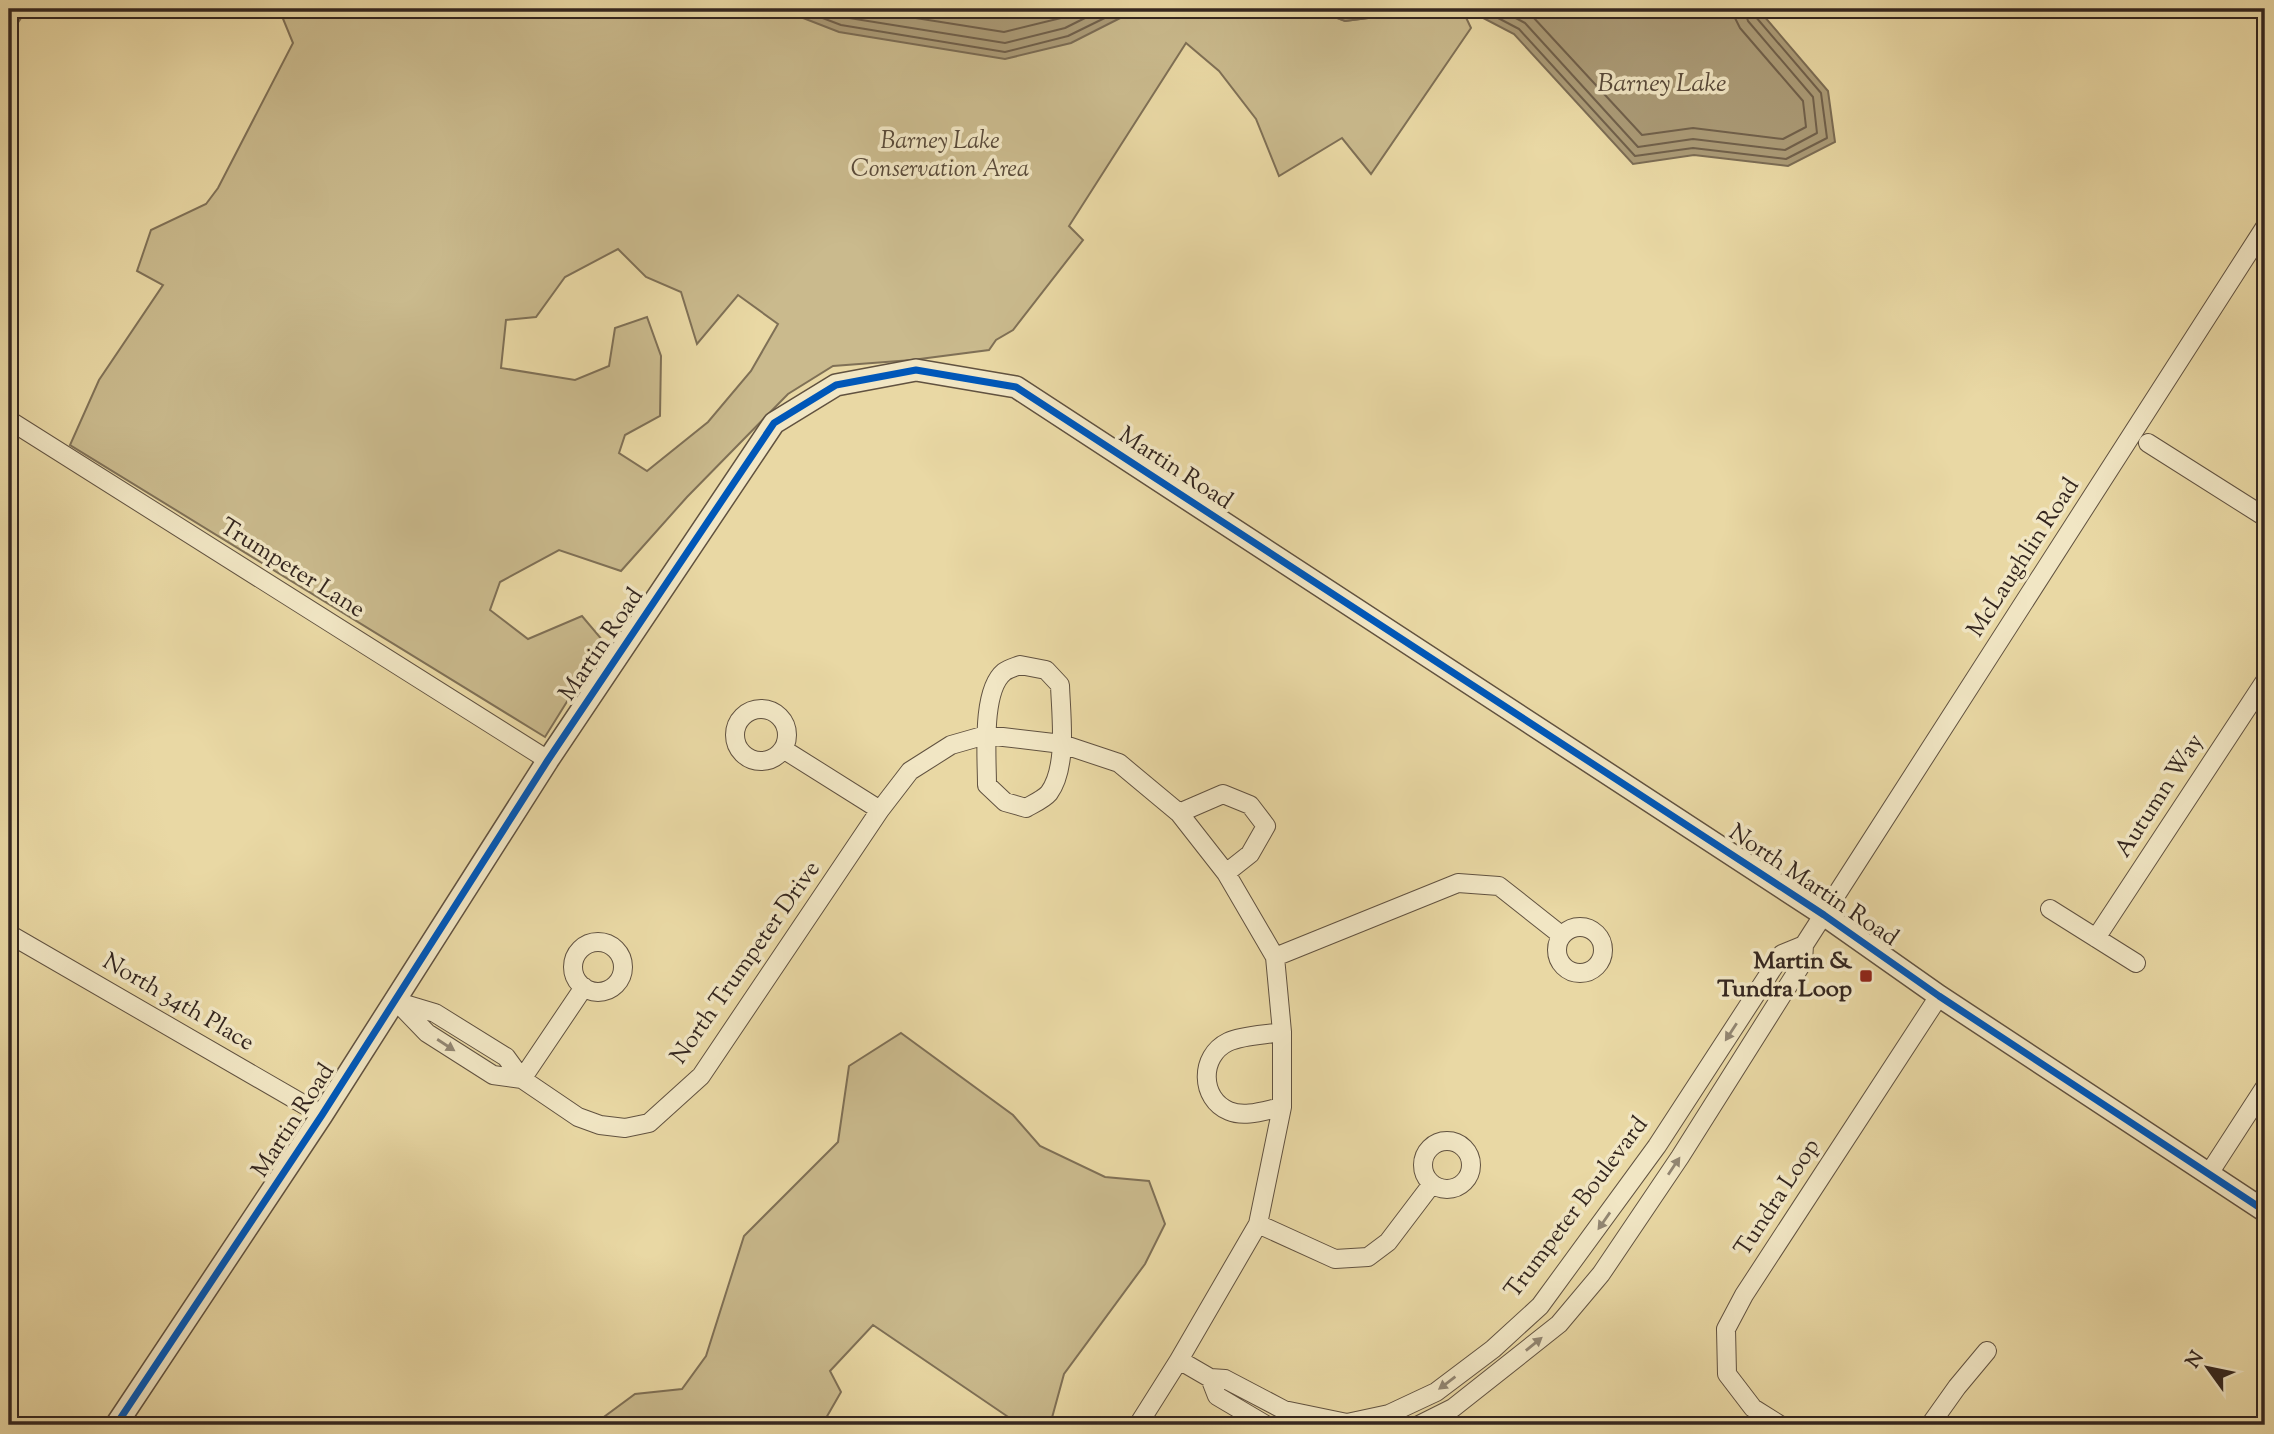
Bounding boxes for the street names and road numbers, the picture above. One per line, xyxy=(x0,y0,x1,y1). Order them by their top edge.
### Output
street label: Martin Road xyxy=(1111,419,1239,519)
street label: McLaughlin Road xyxy=(1960,471,2089,644)
street label: Trumpeter Lane xyxy=(213,511,371,627)
street label: Martin Road xyxy=(552,581,653,708)
street label: Autumn Way xyxy=(2107,727,2213,865)
street label: North Martin Road xyxy=(1721,816,1905,956)
street label: North Trumpeter Drive xyxy=(663,854,829,1072)
street label: North 34th Place xyxy=(96,946,260,1060)
street label: Martin Road xyxy=(244,1057,344,1185)
street label: Trumpeter Boulevard xyxy=(1497,1109,1657,1306)
street label: Tundra Loop xyxy=(1727,1132,1829,1264)

